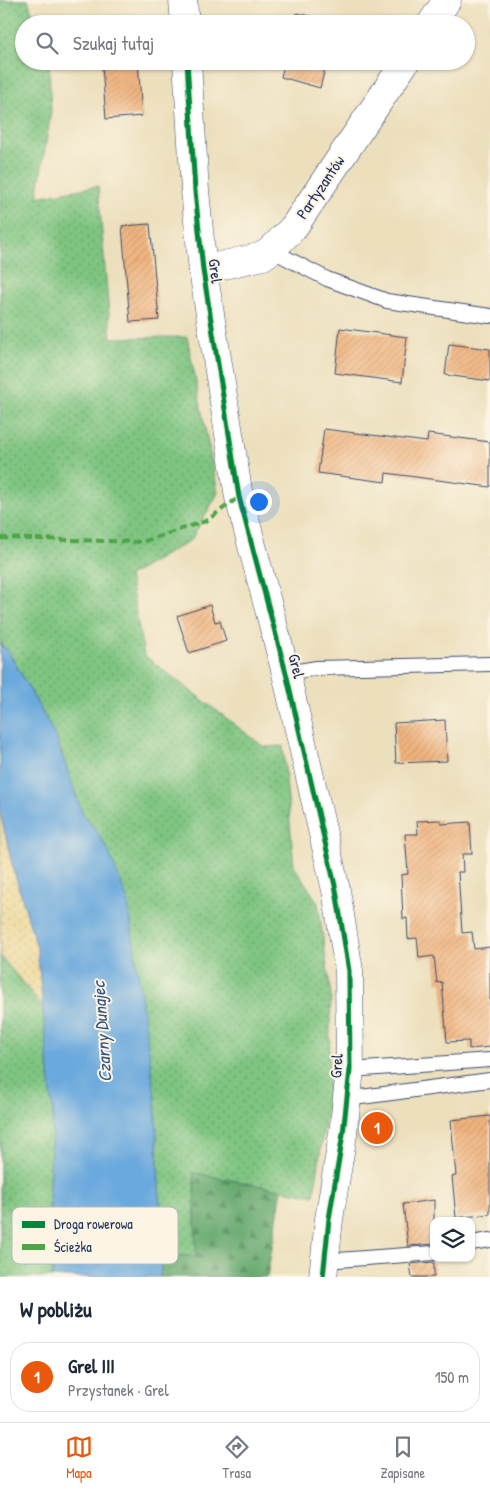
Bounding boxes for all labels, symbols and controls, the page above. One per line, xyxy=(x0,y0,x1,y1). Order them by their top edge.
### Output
search box xyxy=(15,15,475,70)
icon: search xyxy=(33,29,61,57)
text: Szukaj tutaj xyxy=(73,30,154,56)
street label: Partyzantów xyxy=(291,151,349,223)
street label: Grel xyxy=(204,258,228,285)
your location xyxy=(246,489,272,515)
street label: Grel xyxy=(283,651,311,681)
water label: Czarny Dunajec xyxy=(85,979,117,1083)
street label: Grel xyxy=(324,1052,348,1079)
pin: 1 xyxy=(361,1109,393,1147)
legend xyxy=(12,1207,178,1264)
text: Droga rowerowa xyxy=(54,1214,133,1234)
map controls xyxy=(430,1217,475,1262)
button: layers xyxy=(430,1217,475,1262)
text: Ścieżka xyxy=(54,1237,92,1256)
text: W pobliżu xyxy=(20,1295,92,1324)
text: Grel III xyxy=(68,1353,115,1379)
text: 1 xyxy=(34,1366,40,1388)
text: 150 m xyxy=(435,1366,469,1388)
text: Przystanek · Grel xyxy=(68,1379,169,1401)
tab: Mapa xyxy=(65,1433,93,1482)
tab: Trasa xyxy=(223,1433,251,1482)
tab: Zapisane xyxy=(381,1433,425,1482)

